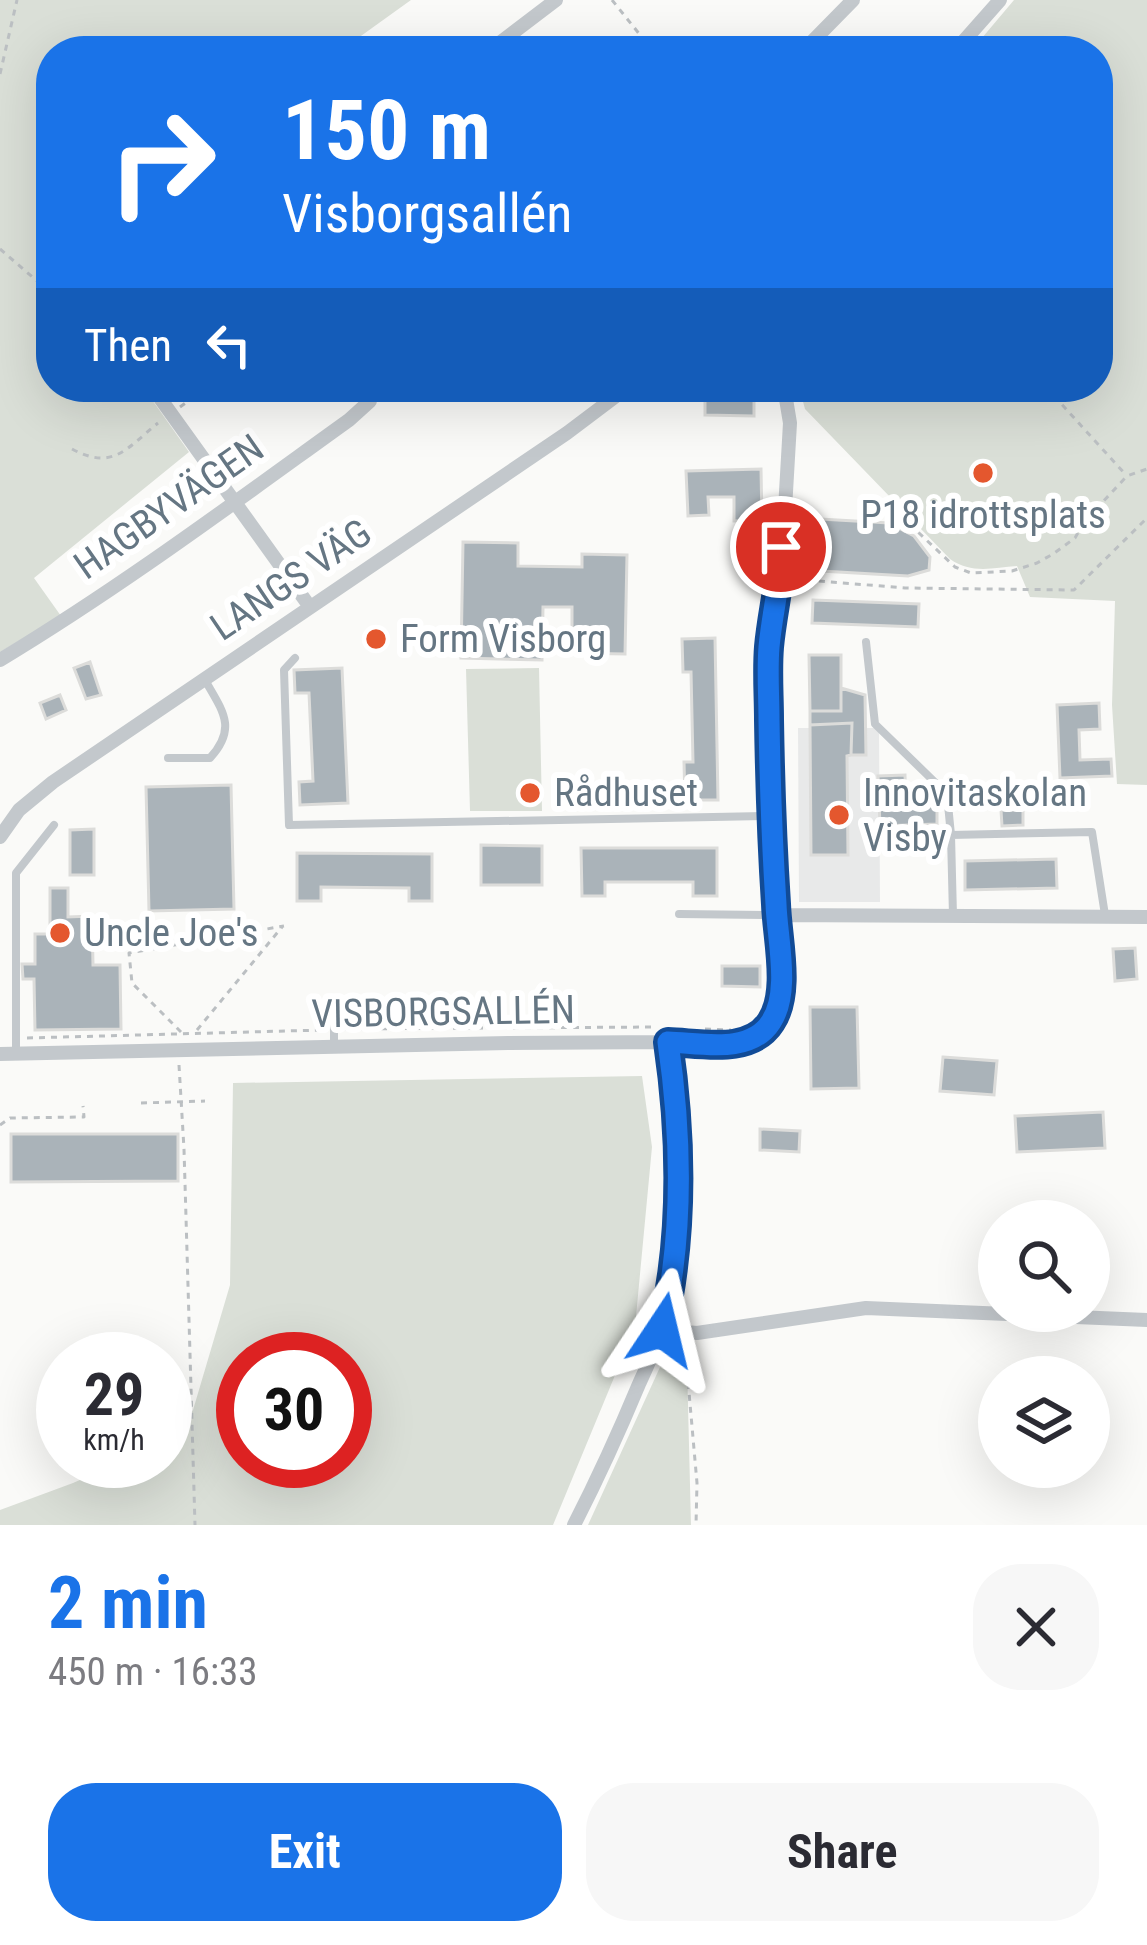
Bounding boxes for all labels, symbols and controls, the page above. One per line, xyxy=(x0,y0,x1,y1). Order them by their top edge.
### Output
text: 150 m xyxy=(282,81,491,180)
icon: right xyxy=(84,84,240,240)
text: Visborgsallén xyxy=(282,182,572,245)
icon: left xyxy=(196,312,262,378)
text: Then xyxy=(84,319,172,372)
street label: HAGBYVÄGEN xyxy=(66,425,272,589)
marker: P18 idrottsplats xyxy=(970,460,996,486)
place label: P18 idrottsplats xyxy=(860,492,1106,538)
pin xyxy=(730,496,832,598)
street label: LANGS VÄG xyxy=(202,510,380,650)
icon: arrive xyxy=(748,514,814,580)
place label: Form Visborg xyxy=(400,616,606,662)
marker: Form Visborg xyxy=(363,626,389,652)
place label: Rådhuset xyxy=(554,770,698,816)
place label: Innovitaskolan Visby xyxy=(863,770,1087,861)
marker: Rådhuset xyxy=(517,780,543,806)
marker: Innovitaskolan Visby xyxy=(826,802,852,828)
place label: Uncle Joe's xyxy=(84,910,259,956)
marker: Uncle Joe's xyxy=(47,920,73,946)
street label: VISBORGSALLÉN xyxy=(311,987,575,1037)
map controls xyxy=(978,1200,1110,1488)
button: search xyxy=(978,1200,1110,1332)
position arrow xyxy=(599,1267,725,1393)
speed limit sign: 30 xyxy=(216,1332,372,1488)
button: layers xyxy=(978,1356,1110,1488)
text: 29 xyxy=(84,1359,144,1430)
text: km/h xyxy=(83,1422,145,1457)
text: 2 min xyxy=(48,1561,208,1646)
button: close xyxy=(973,1564,1099,1690)
text: 450 m · 16:33 xyxy=(48,1649,258,1695)
button: Exit xyxy=(48,1783,562,1921)
button: Share xyxy=(586,1783,1099,1921)

